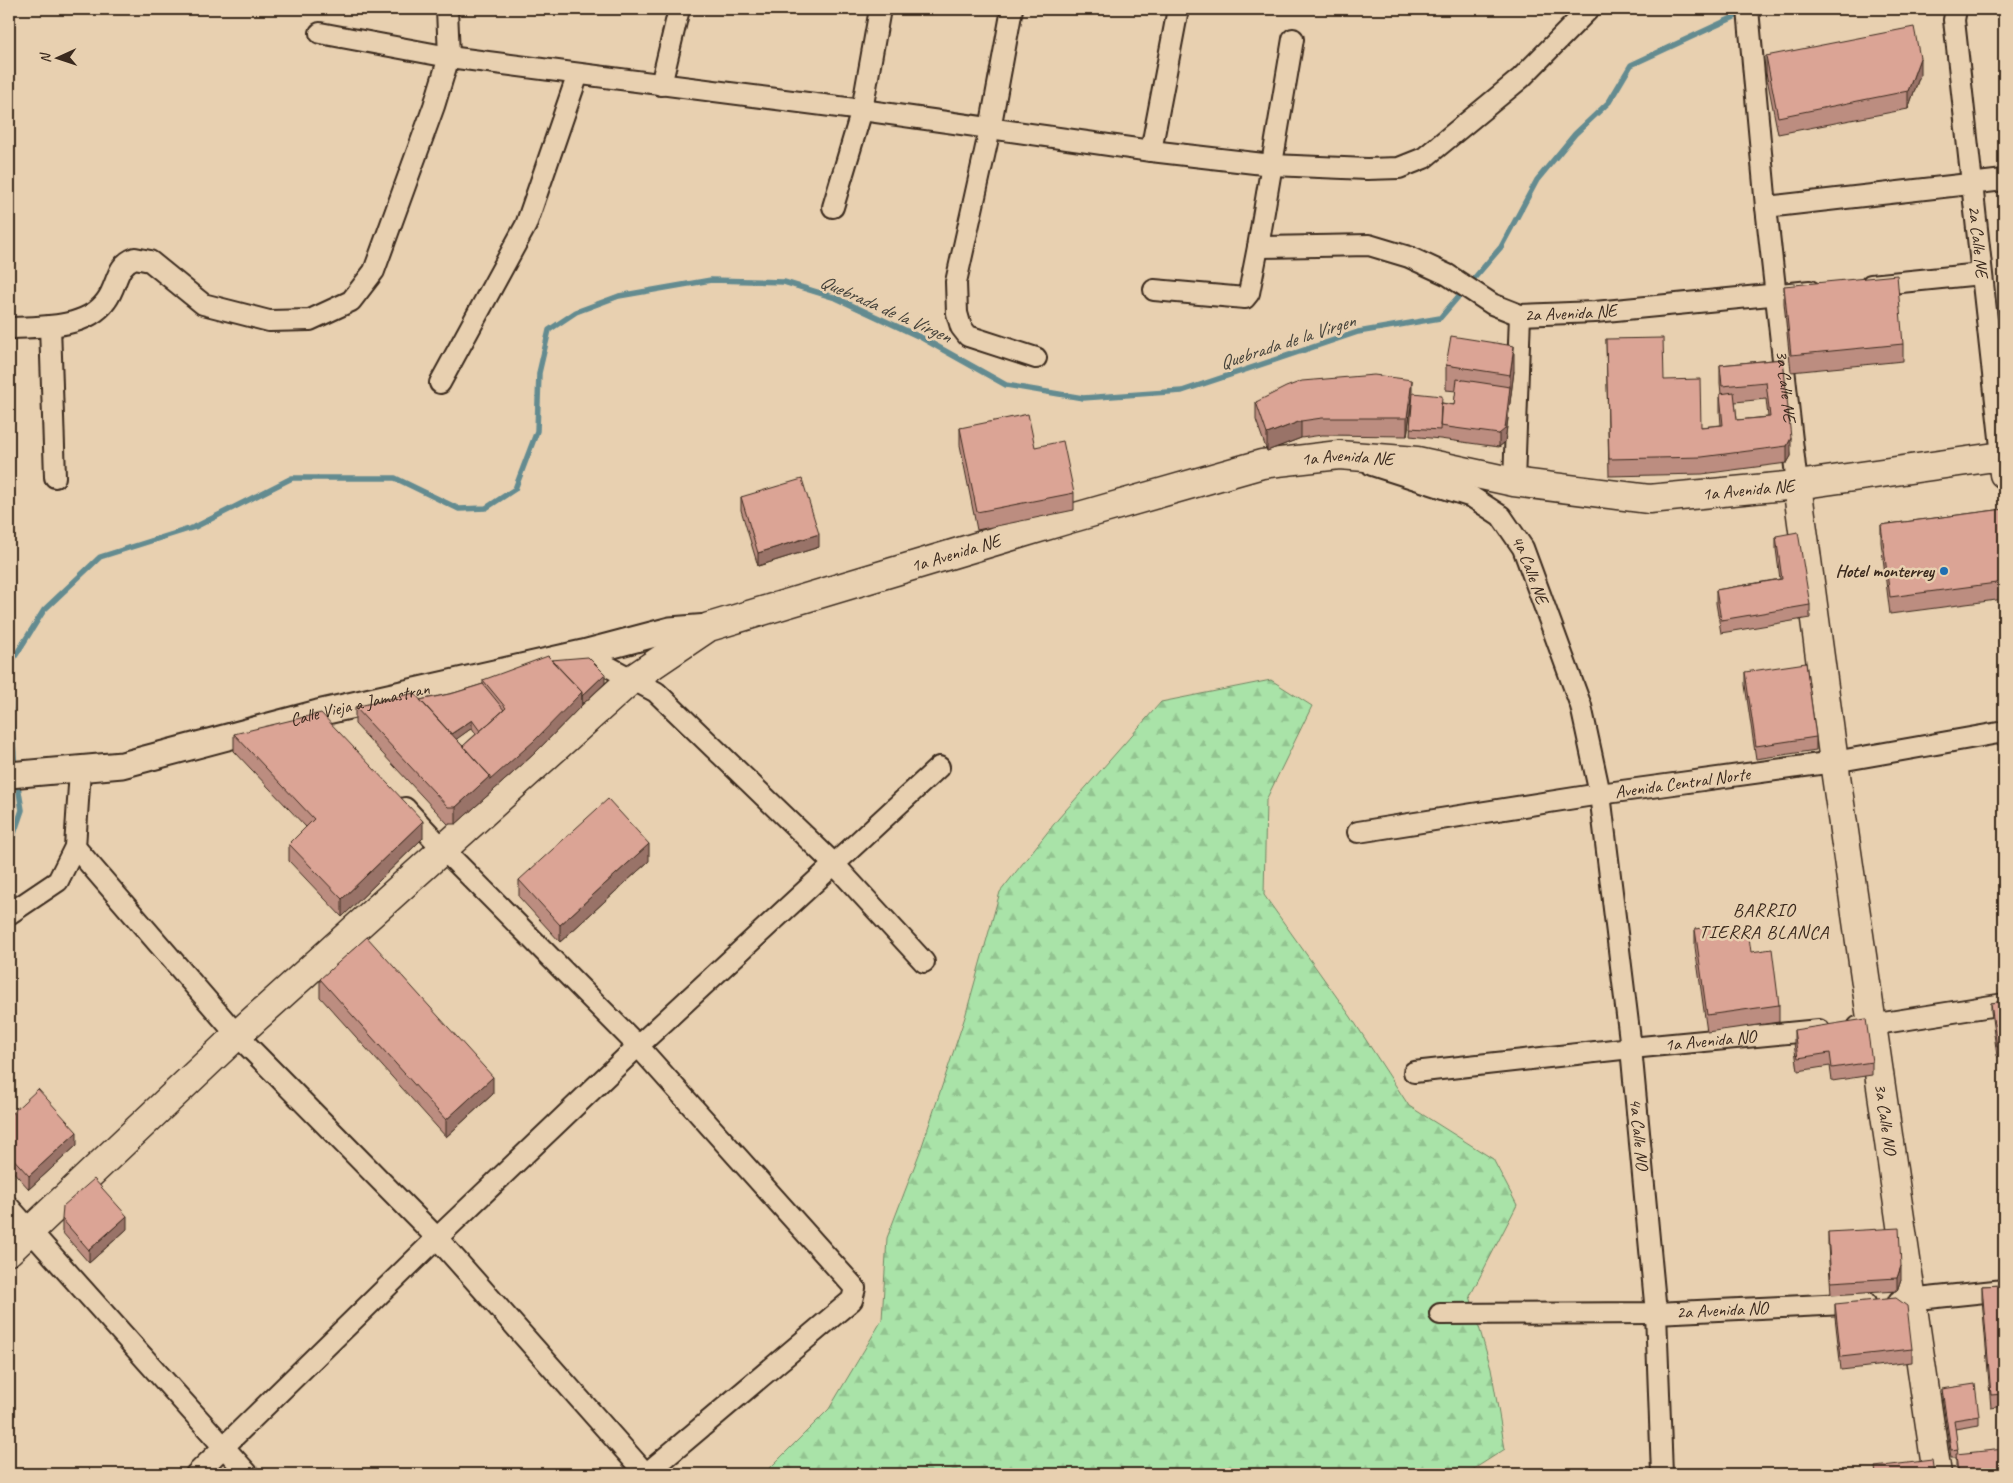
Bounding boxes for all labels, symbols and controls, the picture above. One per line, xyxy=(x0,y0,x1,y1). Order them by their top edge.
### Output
north arrow xyxy=(32,32,82,82)
text: N xyxy=(37,52,54,63)
street label: 2a Calle NE xyxy=(1964,204,1994,281)
water label: Quebrada de la Virgen xyxy=(816,269,956,349)
street label: 2a Avenida NE xyxy=(1524,299,1620,326)
water label: Quebrada de la Virgen xyxy=(1217,308,1359,375)
street label: 3a Calle NE xyxy=(1771,349,1801,426)
street label: 1a Avenida NE xyxy=(1300,444,1396,470)
street label: 1a Avenida NE xyxy=(1701,474,1798,505)
street label: 1a Avenida NE xyxy=(908,529,1005,577)
street label: 4a Calle NE xyxy=(1506,531,1554,609)
place label: Hotel monterrey xyxy=(1836,560,1936,582)
marker: Hotel monterrey xyxy=(1938,565,1950,577)
street label: Calle Vieja a Jamastran xyxy=(288,677,432,731)
street label: Avenida Central Norte xyxy=(1613,762,1752,803)
district label: BARRIO TIERRA BLANCA xyxy=(1699,898,1830,944)
street label: 1a Avenida NO xyxy=(1664,1025,1759,1056)
street label: 3a Calle NO xyxy=(1870,1082,1902,1158)
street label: 4a Calle NO xyxy=(1625,1097,1654,1173)
street label: 2a Avenida NO xyxy=(1676,1297,1770,1323)

